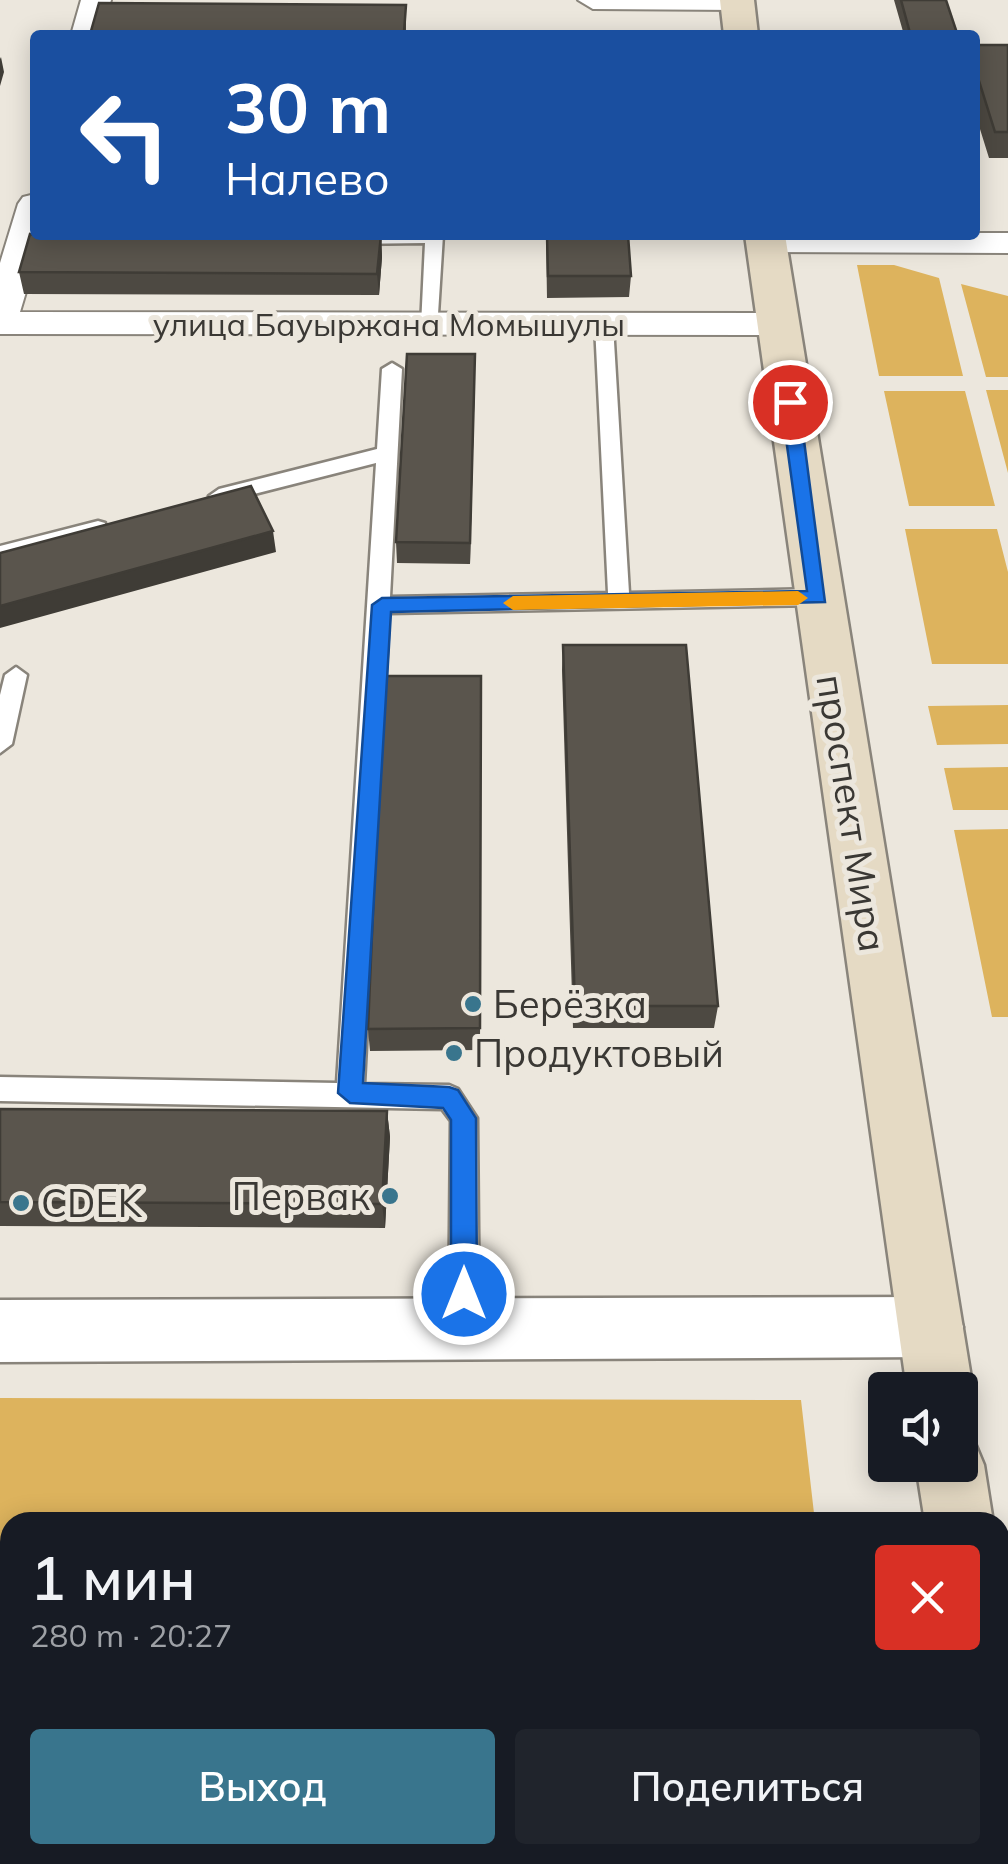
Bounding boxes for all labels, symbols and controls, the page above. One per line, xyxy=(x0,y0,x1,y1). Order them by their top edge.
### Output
text: 30 m xyxy=(225,63,391,151)
icon: left xyxy=(60,70,190,200)
text: Налево xyxy=(225,150,390,206)
street label: улица Бауыржана Момышулы xyxy=(153,304,625,344)
pin xyxy=(748,360,833,445)
icon: arrive xyxy=(763,375,818,430)
street label: проспект Мира xyxy=(806,671,898,955)
place label: Берёзка xyxy=(493,980,647,1028)
marker: Берёзка xyxy=(462,993,484,1015)
place label: Продуктовый xyxy=(474,1029,724,1077)
marker: Продуктовый xyxy=(443,1042,465,1064)
place label: Первак xyxy=(232,1172,371,1220)
place label: CDEK xyxy=(41,1179,143,1227)
marker: Первак xyxy=(379,1185,401,1207)
marker: CDEK xyxy=(10,1192,32,1214)
position arrow xyxy=(412,1242,516,1346)
map controls xyxy=(868,1372,978,1482)
button: sound xyxy=(868,1372,978,1482)
text: 1 мин xyxy=(30,1540,196,1615)
button: close xyxy=(875,1545,980,1650)
text: 280 m · 20:27 xyxy=(30,1615,232,1655)
button: Выход xyxy=(30,1729,495,1844)
button: Поделиться xyxy=(515,1729,980,1844)

